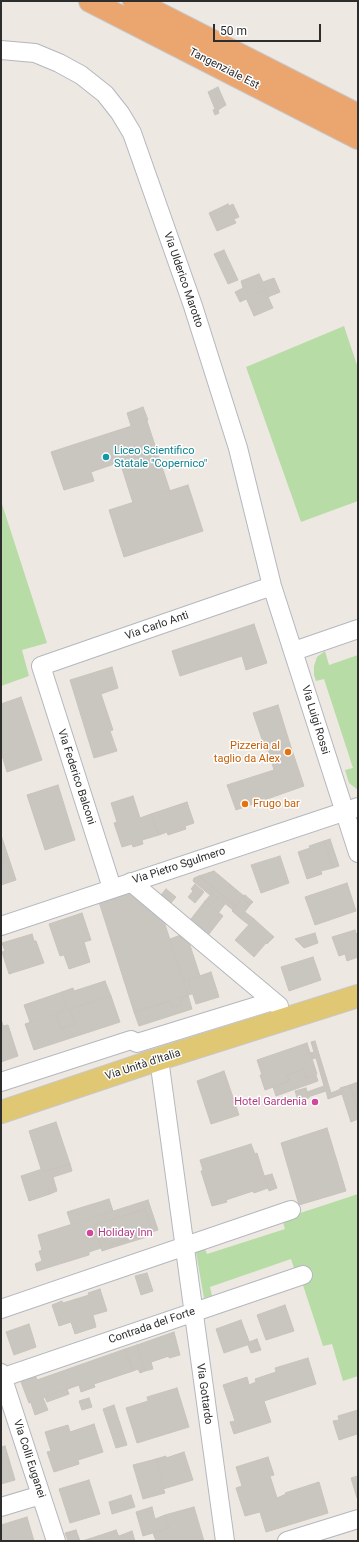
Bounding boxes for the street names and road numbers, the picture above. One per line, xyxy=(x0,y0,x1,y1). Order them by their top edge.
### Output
street label: Tangenziale Est xyxy=(187,46,261,92)
street label: Via Ulderico Marotto xyxy=(160,230,206,330)
street label: Via Carlo Anti xyxy=(123,609,191,643)
street label: Via Luigi Rossi xyxy=(298,684,332,756)
street label: Via Federico Balconi xyxy=(54,728,98,826)
street label: Via Pietro Sgulmero xyxy=(131,845,227,887)
street label: Via Unità d'Italia xyxy=(104,1047,182,1083)
street label: Contrada del Forte xyxy=(107,1305,197,1347)
street label: Via Gottardo xyxy=(193,1363,215,1425)
street label: Via Colli Euganei xyxy=(10,1418,48,1500)

